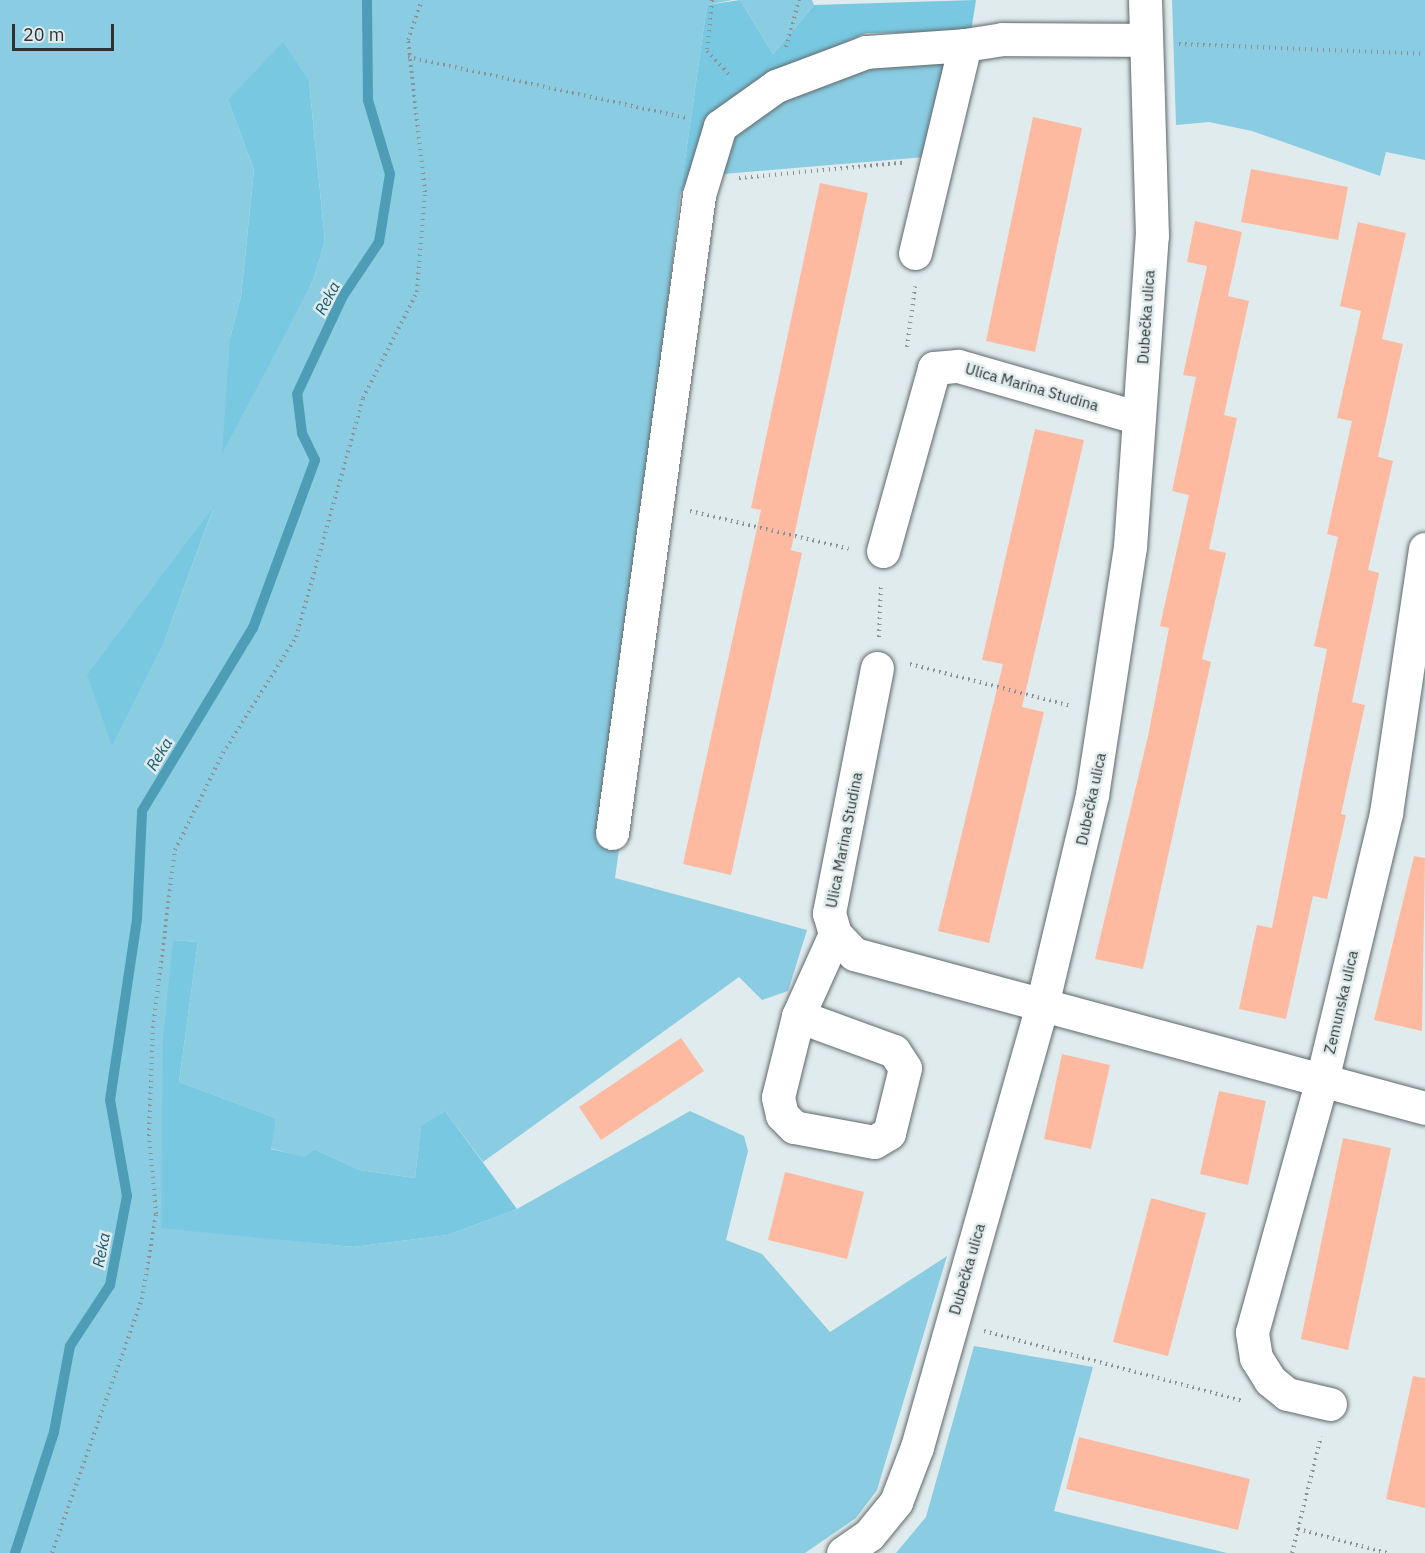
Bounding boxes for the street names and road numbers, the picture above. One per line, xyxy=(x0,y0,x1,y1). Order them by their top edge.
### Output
street label: Dubečka ulica xyxy=(1134,269,1158,365)
street label: Ulica Marina Studina xyxy=(963,359,1101,415)
street label: Dubečka ulica xyxy=(1072,751,1110,847)
street label: Ulica Marina Studina xyxy=(822,771,866,909)
street label: Zemunska ulica xyxy=(1320,949,1362,1055)
street label: Dubečka ulica xyxy=(945,1221,989,1317)

